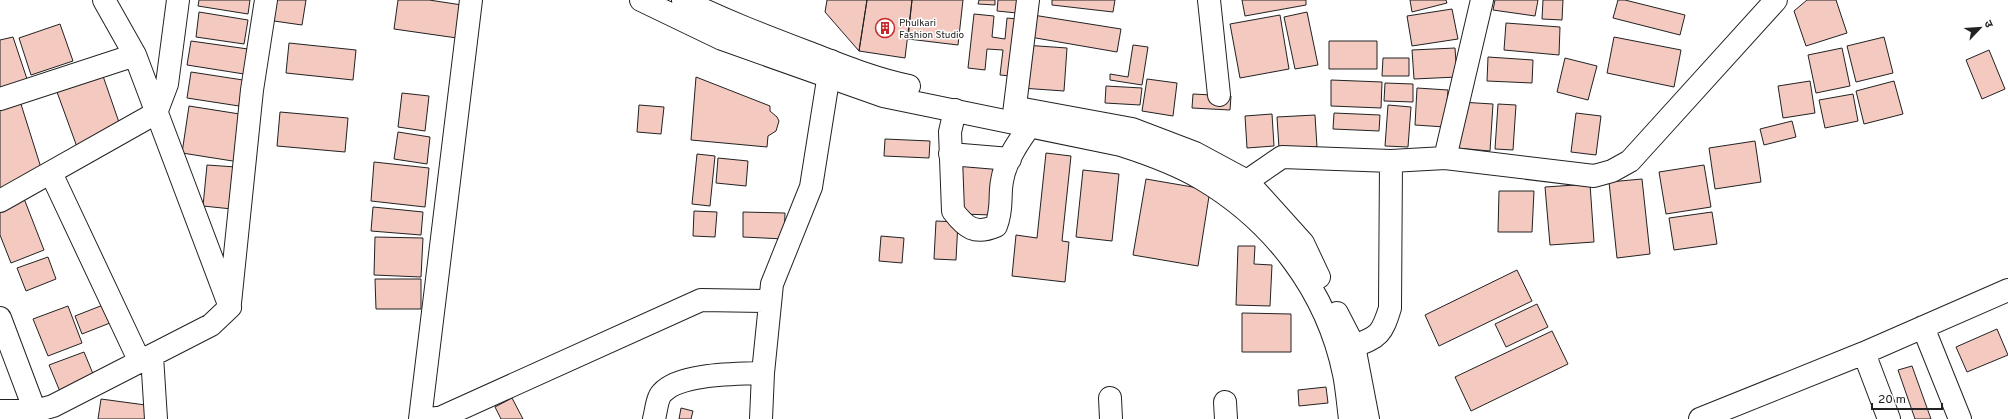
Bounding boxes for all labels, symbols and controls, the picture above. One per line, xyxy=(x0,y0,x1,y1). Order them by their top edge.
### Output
north arrow xyxy=(1960,8,2000,48)
building icon: Phulkari Fashion Studio xyxy=(874,17,896,39)
place label: Phulkari Fashion Studio xyxy=(899,17,965,42)
text: उ xyxy=(1980,18,1996,31)
scale bar xyxy=(1872,385,1942,411)
text: 20 m xyxy=(1878,392,1906,408)

